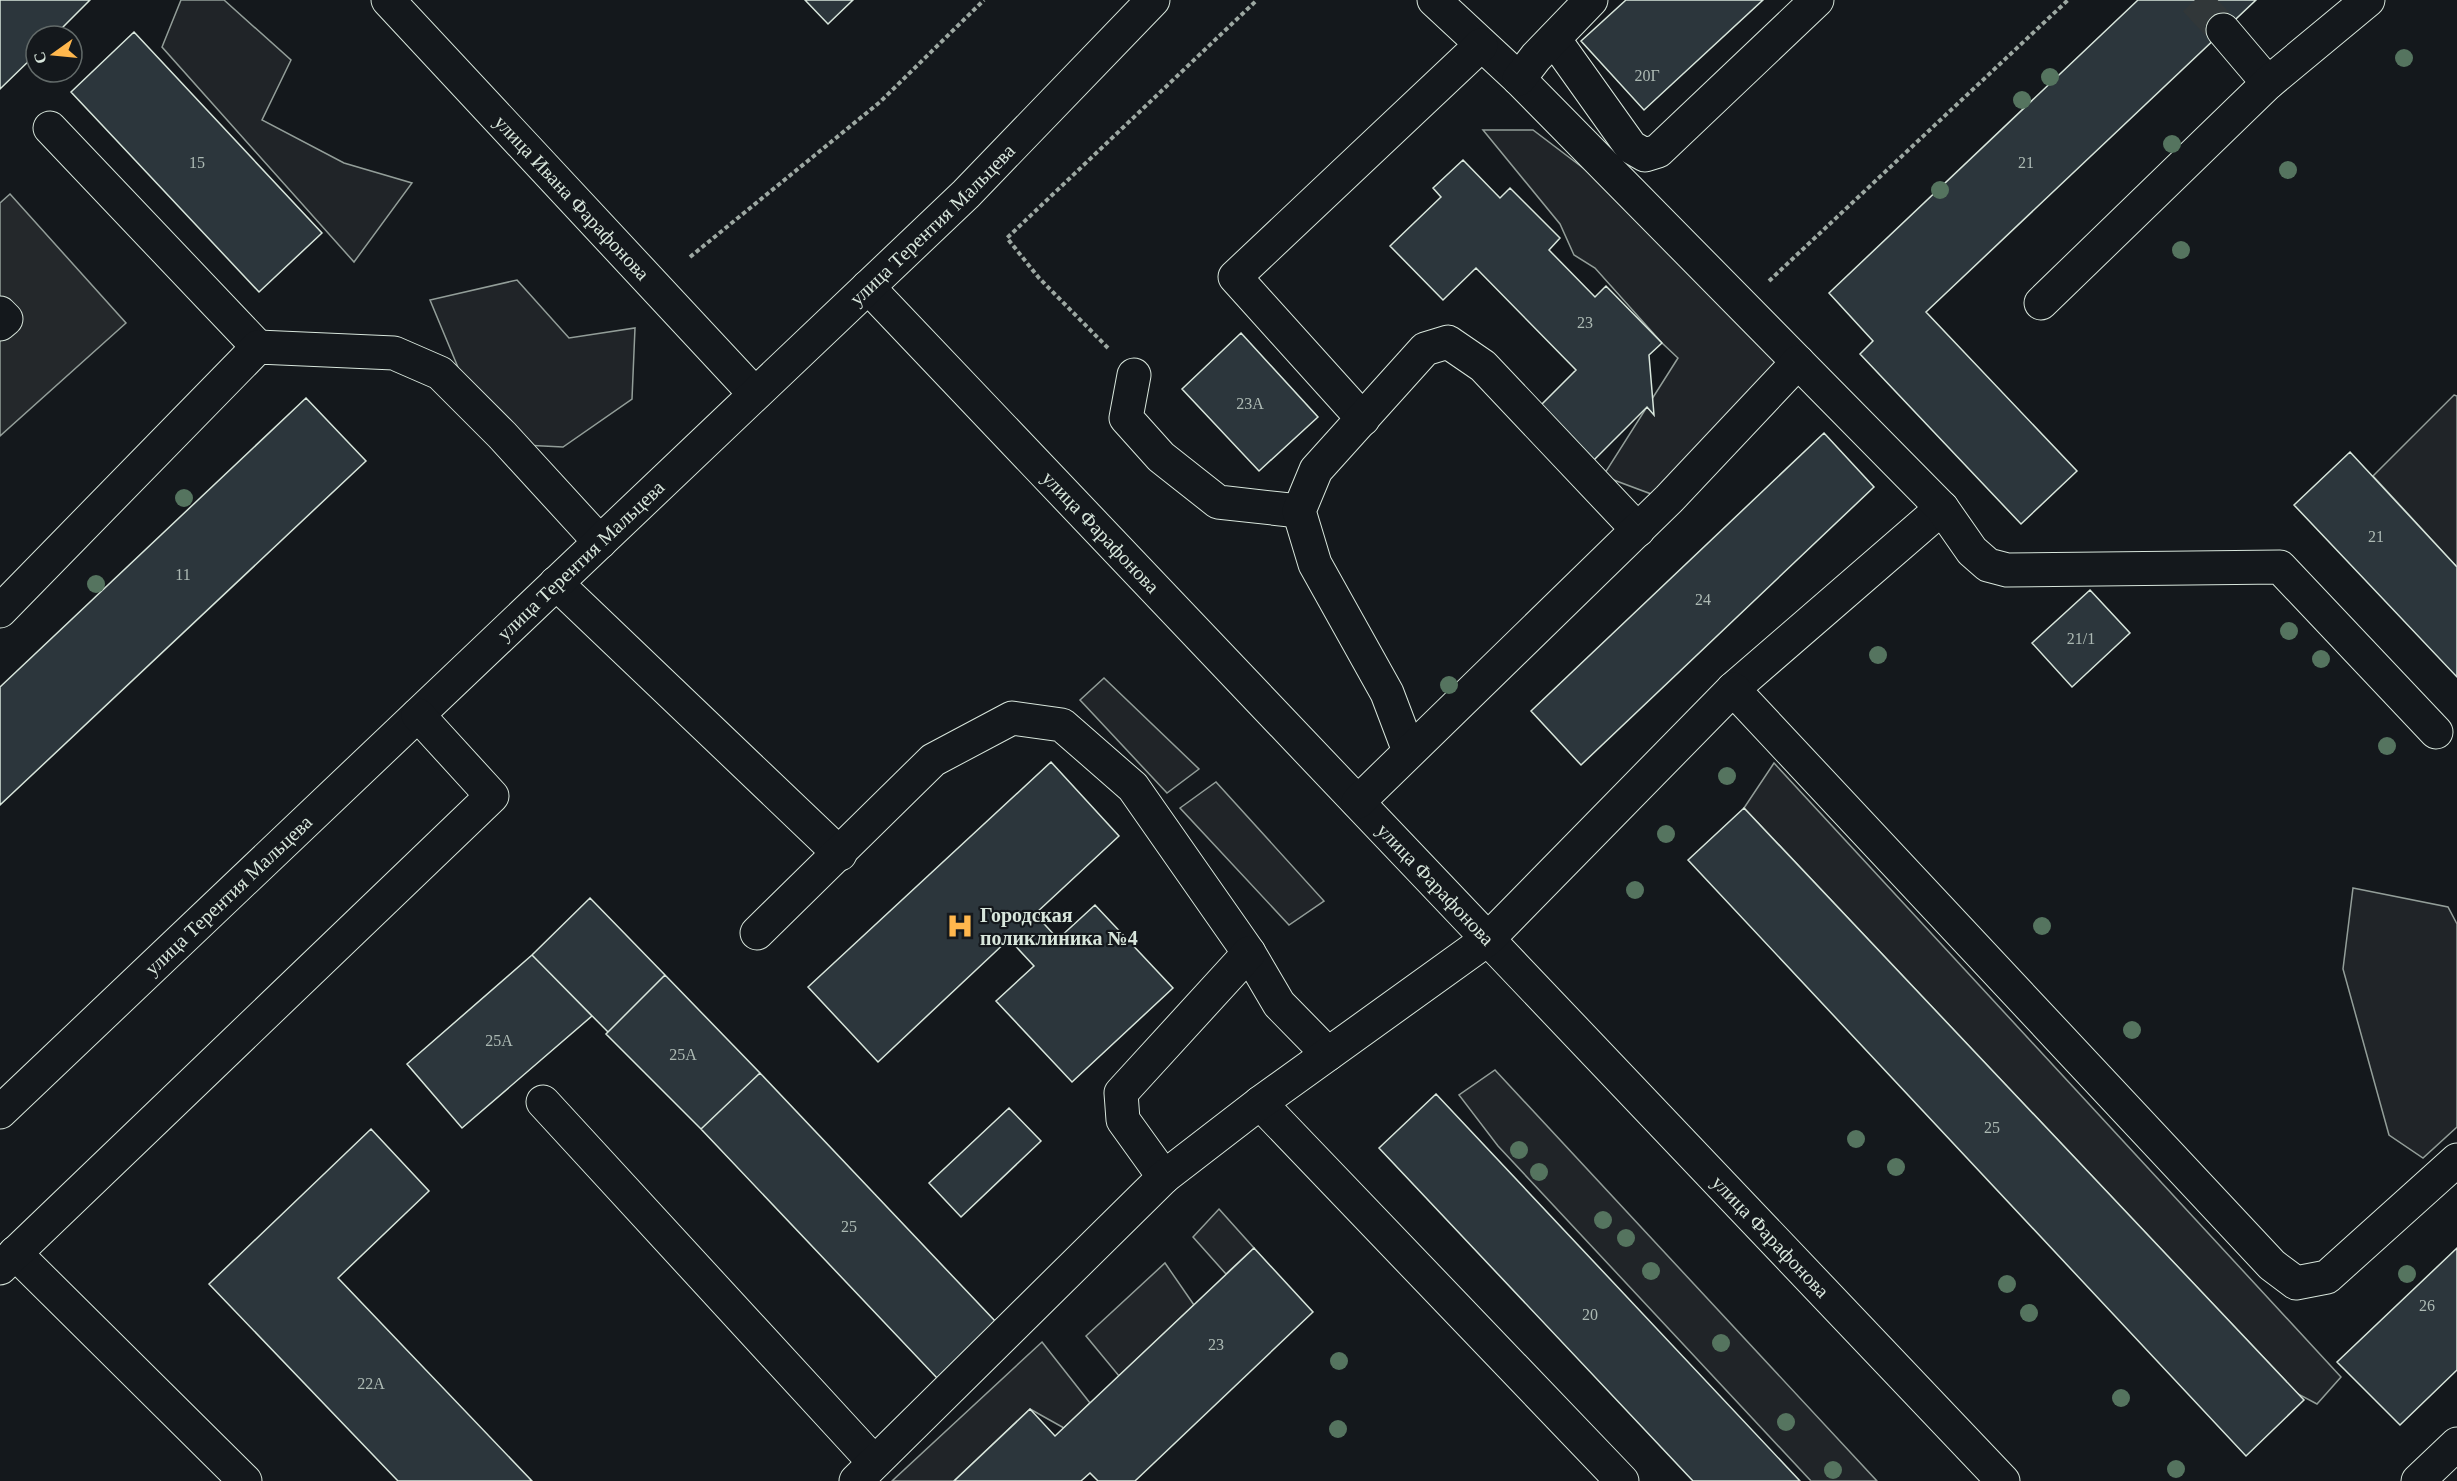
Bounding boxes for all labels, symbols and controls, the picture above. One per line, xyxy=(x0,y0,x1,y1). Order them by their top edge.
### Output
north arrow xyxy=(24,24,84,84)
text: С xyxy=(30,50,50,66)
house number: 20Г xyxy=(1634,67,1660,84)
street label: улица Ивана Фарафонова xyxy=(489,111,654,284)
street label: улица Терентия Мальцева xyxy=(845,139,1019,310)
house number: 15 xyxy=(189,154,205,171)
house number: 21 xyxy=(2018,154,2034,171)
house number: 23 xyxy=(1577,314,1593,331)
house number: 23А xyxy=(1236,395,1264,412)
street label: улица Фарафонова xyxy=(1037,467,1164,598)
street label: улица Терентия Мальцева xyxy=(493,476,669,645)
house number: 21 xyxy=(2368,528,2384,545)
house number: 11 xyxy=(175,566,191,583)
house number: 24 xyxy=(1695,591,1711,608)
house number: 21/1 xyxy=(2067,630,2095,647)
street label: улица Терентия Мальцева xyxy=(140,811,316,980)
street label: улица Фарафонова xyxy=(1372,819,1499,950)
place label: Городская поликлиника №4 xyxy=(980,904,1138,949)
hospital icon: Городская поликлиника №4 xyxy=(945,911,975,941)
house number: 25А xyxy=(485,1032,513,1049)
house number: 25А xyxy=(669,1046,697,1063)
house number: 25 xyxy=(1984,1119,2000,1136)
street label: улица Фарафонова xyxy=(1707,1171,1834,1302)
house number: 25 xyxy=(841,1218,857,1235)
house number: 26 xyxy=(2419,1297,2435,1314)
house number: 20 xyxy=(1582,1306,1598,1323)
house number: 23 xyxy=(1208,1336,1224,1353)
house number: 22А xyxy=(357,1375,385,1392)

